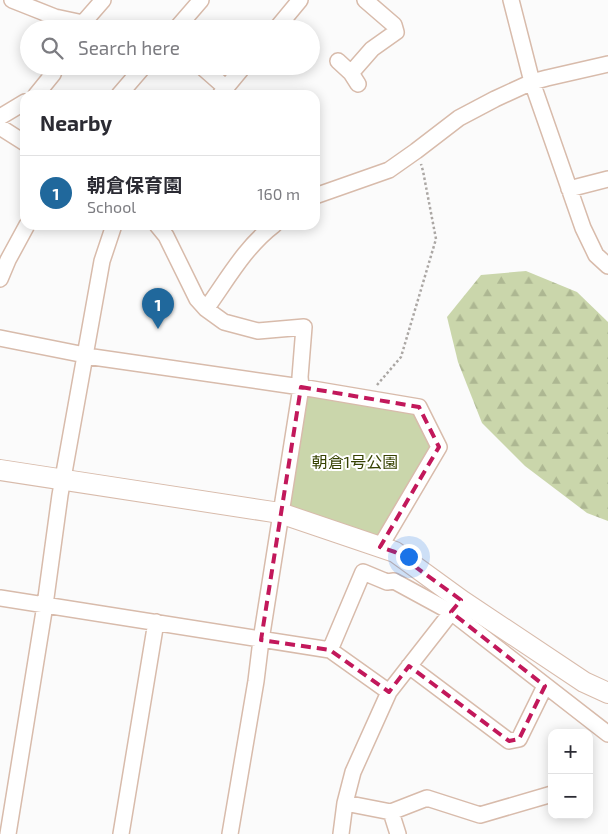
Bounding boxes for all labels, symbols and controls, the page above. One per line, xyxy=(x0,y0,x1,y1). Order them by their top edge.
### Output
search box xyxy=(20,20,320,75)
icon: search xyxy=(38,34,66,62)
text: Search here xyxy=(78,36,180,59)
text: Nearby xyxy=(40,110,112,135)
text: 朝倉保育園 xyxy=(87,173,182,196)
text: 1 xyxy=(53,184,59,203)
text: 160 m xyxy=(257,184,300,203)
text: School xyxy=(87,197,136,216)
pin: 1 xyxy=(142,288,174,329)
park label: 朝倉1号公園 xyxy=(312,452,398,471)
your location xyxy=(396,544,422,570)
map controls xyxy=(548,729,593,819)
button: + xyxy=(548,729,593,774)
button: − xyxy=(548,774,593,819)

